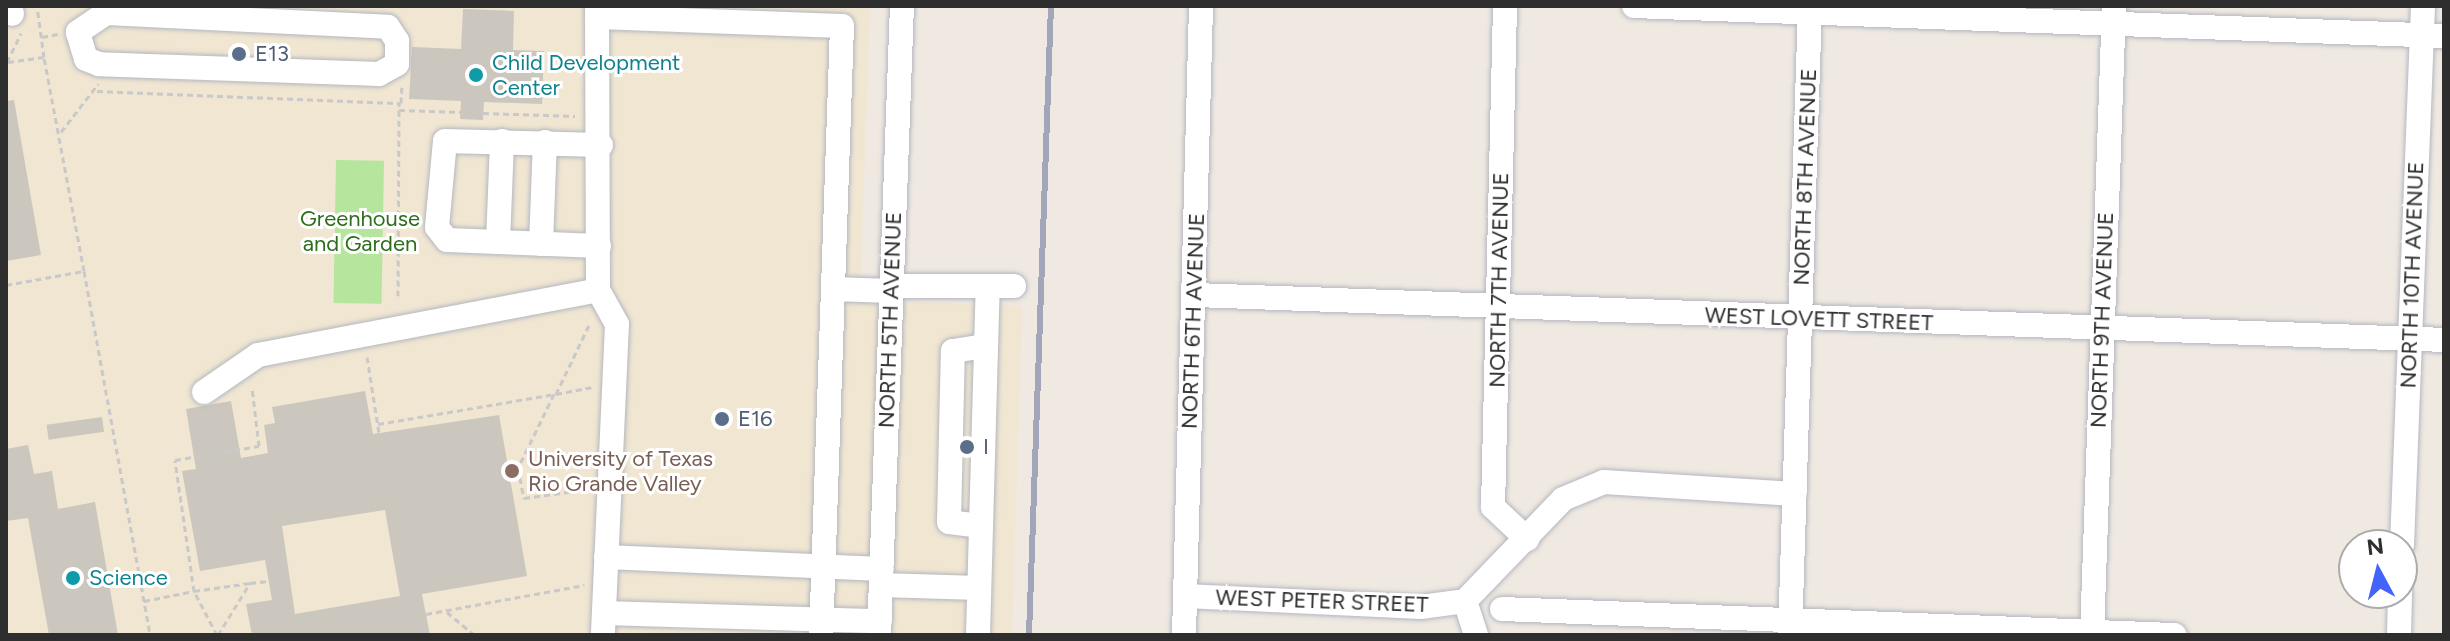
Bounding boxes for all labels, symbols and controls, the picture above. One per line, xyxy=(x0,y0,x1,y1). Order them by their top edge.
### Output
place label: E13 xyxy=(255,41,289,67)
marker: E13 xyxy=(230,45,248,63)
place label: Child Development Center xyxy=(492,49,680,100)
marker: Child Development Center xyxy=(467,66,485,84)
street label: NORTH 8TH AVENUE xyxy=(1788,68,1822,286)
street label: NORTH 10TH AVENUE xyxy=(2395,161,2429,389)
street label: NORTH 7TH AVENUE xyxy=(1484,172,1514,388)
park label: Greenhouse and Garden xyxy=(300,205,420,256)
street label: NORTH 5TH AVENUE xyxy=(873,211,907,429)
street label: NORTH 9TH AVENUE xyxy=(2085,211,2119,429)
street label: NORTH 6TH AVENUE xyxy=(1176,212,1210,430)
street label: WEST LOVETT STREET xyxy=(1704,302,1934,336)
place label: E16 xyxy=(738,406,773,432)
marker: E16 xyxy=(713,410,731,428)
place label: I xyxy=(983,434,989,460)
marker: I xyxy=(958,438,976,456)
place label: University of Texas Rio Grande Valley xyxy=(528,445,713,496)
marker: University of Texas Rio Grande Valley xyxy=(503,462,521,480)
north arrow xyxy=(2338,529,2418,609)
text: N xyxy=(2365,532,2385,561)
place label: Science xyxy=(89,565,168,591)
marker: Science xyxy=(64,569,82,587)
street label: WEST PETER STREET xyxy=(1215,584,1429,618)

